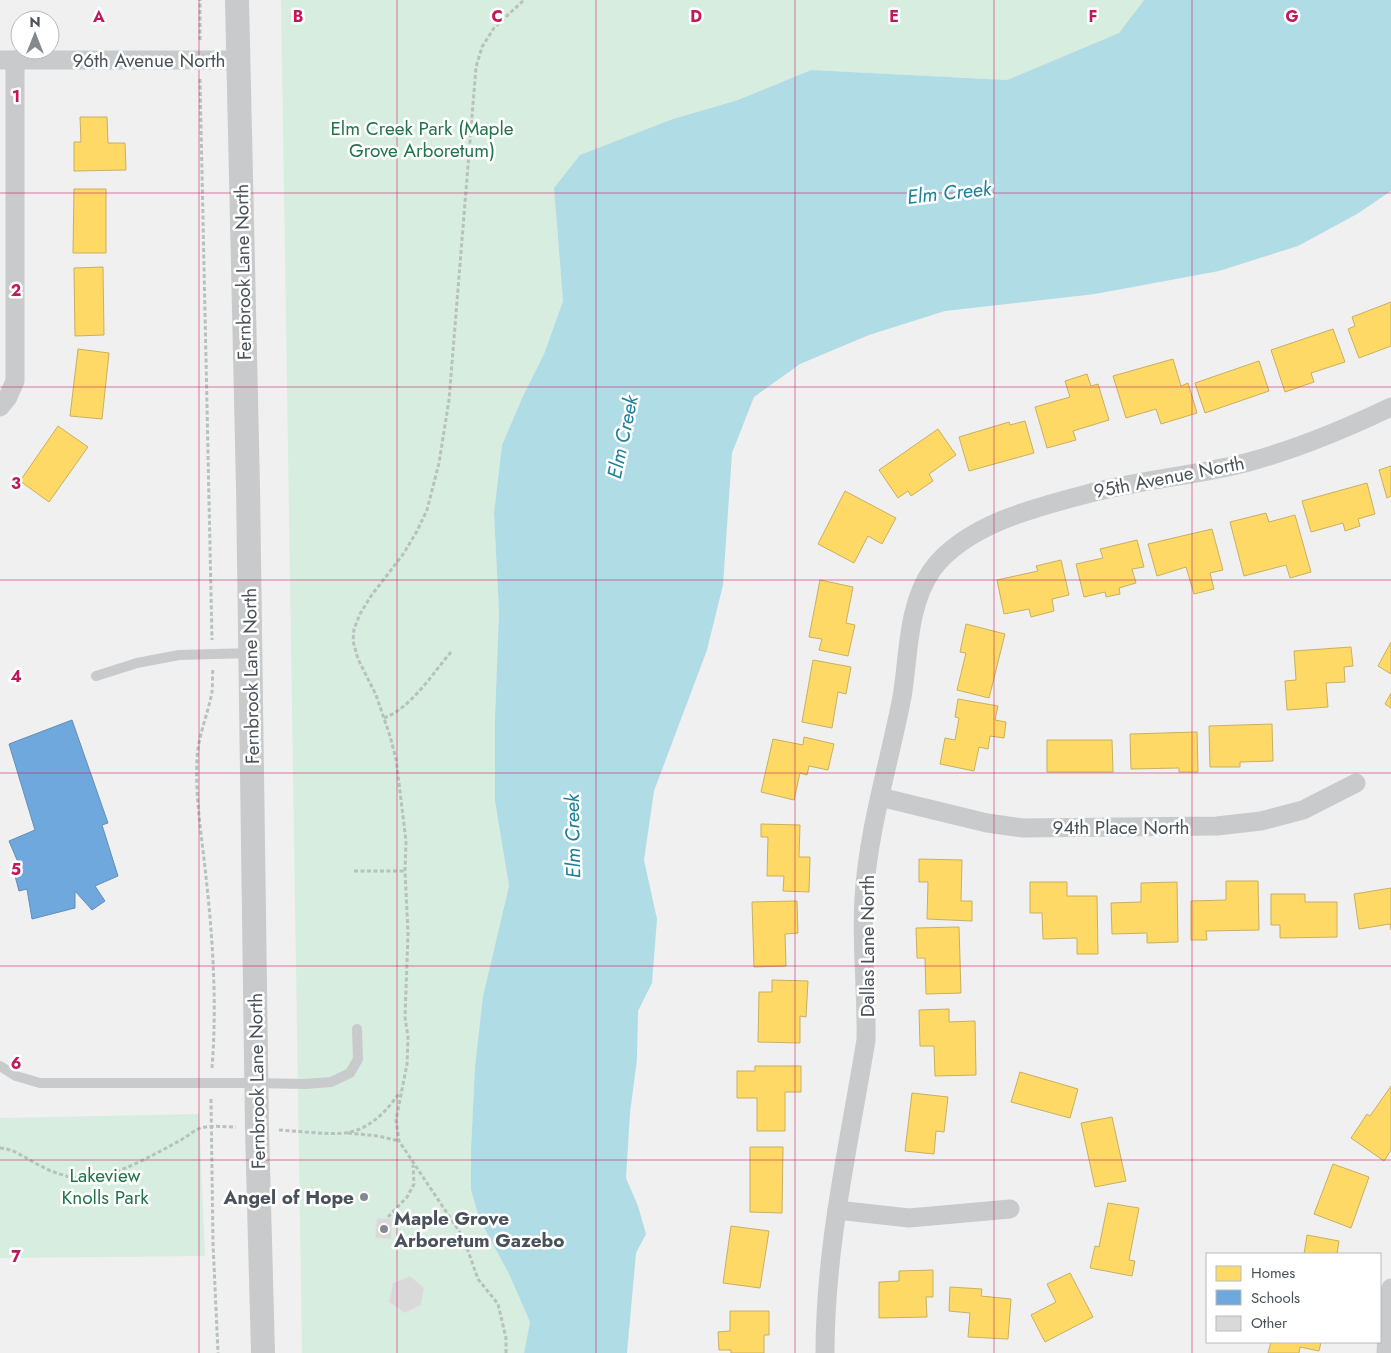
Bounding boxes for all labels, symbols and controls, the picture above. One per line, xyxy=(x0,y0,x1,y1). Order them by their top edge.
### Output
text: A xyxy=(92,5,105,28)
text: B xyxy=(293,5,303,28)
text: C xyxy=(491,5,503,28)
text: D xyxy=(690,5,702,28)
text: E xyxy=(889,5,899,28)
text: F xyxy=(1089,5,1097,28)
text: G xyxy=(1285,5,1299,28)
north arrow xyxy=(10,10,60,60)
text: N xyxy=(29,12,41,32)
street label: 96th Avenue North xyxy=(72,47,226,74)
text: 1 xyxy=(12,85,20,108)
park label: Elm Creek Park (Maple Grove Arboretum) xyxy=(330,115,514,164)
water label: Elm Creek xyxy=(905,174,994,212)
street label: Fernbrook Lane North xyxy=(228,184,258,360)
text: 2 xyxy=(11,279,21,302)
water label: Elm Creek xyxy=(600,391,646,481)
street label: 95th Avenue North xyxy=(1091,449,1247,505)
text: 3 xyxy=(11,472,21,495)
street label: Fernbrook Lane North xyxy=(236,588,266,764)
text: 4 xyxy=(10,665,22,688)
water label: Elm Creek xyxy=(558,792,588,878)
street label: 94th Place North xyxy=(1053,814,1189,841)
text: 5 xyxy=(11,858,21,881)
street label: Dallas Lane North xyxy=(854,875,881,1017)
street label: Fernbrook Lane North xyxy=(242,993,272,1169)
text: 6 xyxy=(11,1052,21,1075)
park label: Lakeview Knolls Park xyxy=(61,1162,149,1211)
place label: Angel of Hope xyxy=(223,1184,354,1211)
marker: Angel of Hope xyxy=(358,1191,370,1203)
place label: Maple Grove Arboretum Gazebo xyxy=(393,1205,565,1254)
marker: Maple Grove Arboretum Gazebo xyxy=(378,1223,390,1235)
text: 7 xyxy=(11,1245,21,1268)
legend xyxy=(1206,1253,1381,1343)
text: Homes xyxy=(1251,1262,1295,1284)
text: Schools xyxy=(1251,1287,1300,1309)
text: Other xyxy=(1251,1312,1288,1334)

